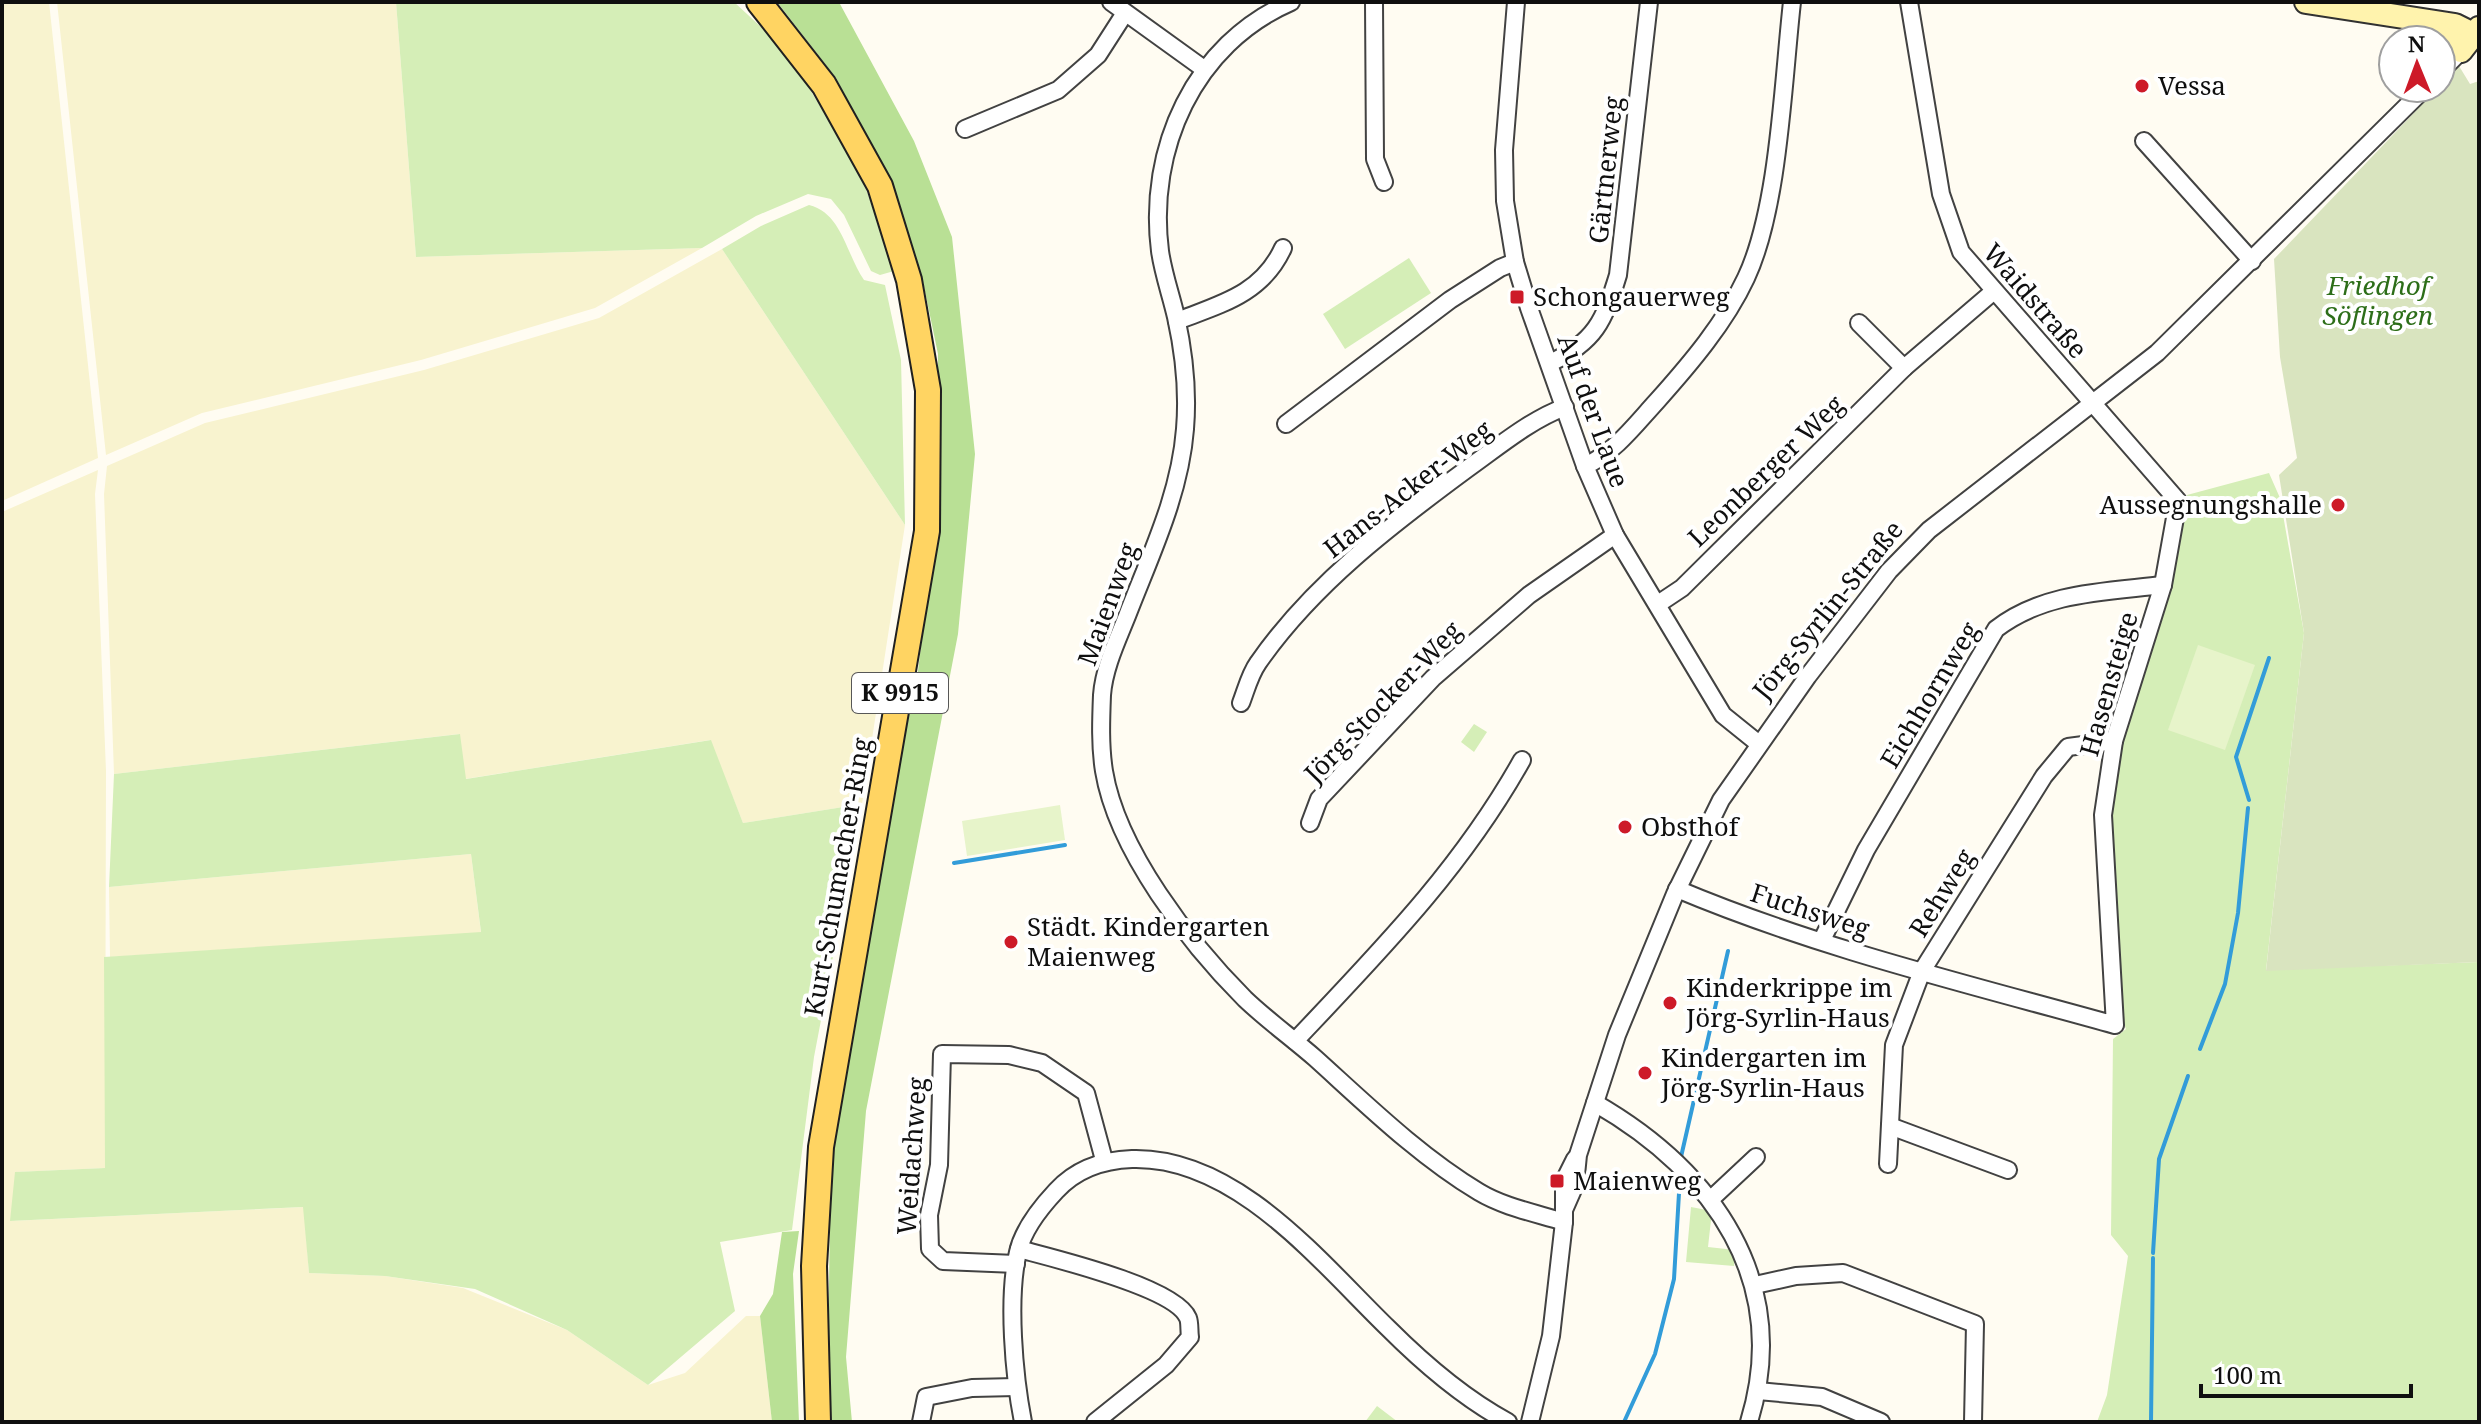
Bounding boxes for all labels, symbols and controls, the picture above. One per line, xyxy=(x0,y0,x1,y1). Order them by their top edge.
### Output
north arrow xyxy=(2377,24,2457,104)
text: N xyxy=(2408,28,2426,58)
place label: Vessa xyxy=(2158,67,2226,103)
marker: Vessa xyxy=(2133,77,2151,95)
street label: Gärtnerweg xyxy=(1579,94,1631,245)
street label: Waidstraße xyxy=(1975,235,2096,366)
park label: Friedhof Söflingen xyxy=(2323,267,2434,333)
place label: Schongauerweg xyxy=(1533,278,1730,314)
marker: Schongauerweg xyxy=(1508,288,1526,306)
street label: Auf der Laue xyxy=(1550,329,1638,492)
street label: Leonberger Weg xyxy=(1679,386,1851,554)
street label: Hans-Acker-Weg xyxy=(1316,411,1499,565)
place label: Aussegnungshalle xyxy=(2099,486,2322,522)
marker: Aussegnungshalle xyxy=(2329,496,2347,514)
street label: Jörg-Syrlin-Straße xyxy=(1743,512,1911,707)
street label: Maienweg xyxy=(1068,537,1146,670)
street label: Hasensteige xyxy=(2070,607,2146,760)
street label: Jörg-Stocker-Weg xyxy=(1295,612,1469,791)
street label: Eichhornweg xyxy=(1871,615,1987,774)
road number: K 9915 xyxy=(852,673,948,713)
street label: Kurt-Schumacher-Ring xyxy=(795,735,879,1019)
place label: Obsthof xyxy=(1641,808,1741,844)
marker: Obsthof xyxy=(1616,818,1634,836)
street label: Rehweg xyxy=(1900,841,1982,943)
street label: Fuchsweg xyxy=(1746,874,1874,946)
place label: Städt. Kindergarten Maienweg xyxy=(1027,908,1270,974)
marker: Städt. Kindergarten Maienweg xyxy=(1002,933,1020,951)
place label: Kinderkrippe im Jörg-Syrlin-Haus xyxy=(1685,969,1893,1035)
marker: Kinderkrippe im Jörg-Syrlin-Haus xyxy=(1661,994,1679,1012)
place label: Kindergarten im Jörg-Syrlin-Haus xyxy=(1660,1039,1867,1105)
marker: Kindergarten im Jörg-Syrlin-Haus xyxy=(1636,1064,1654,1082)
street label: Weidachweg xyxy=(888,1076,934,1236)
place label: Maienweg xyxy=(1573,1162,1701,1198)
marker: Maienweg xyxy=(1548,1172,1566,1190)
scale bar xyxy=(2201,1348,2411,1398)
text: 100 m xyxy=(2213,1358,2282,1391)

